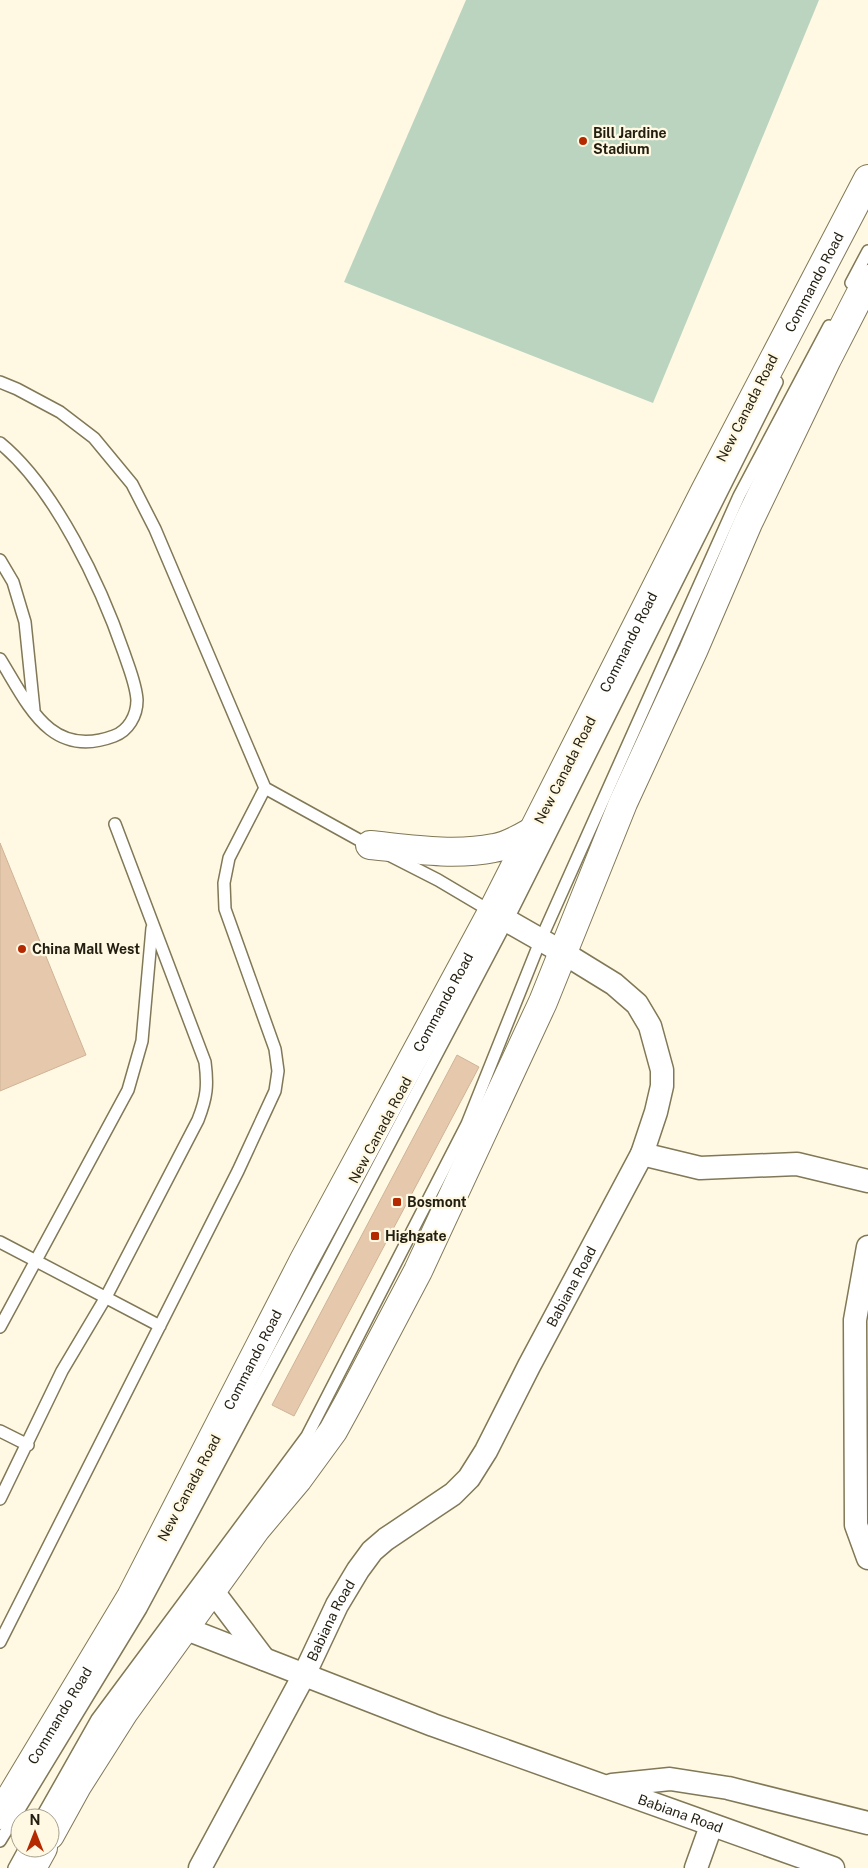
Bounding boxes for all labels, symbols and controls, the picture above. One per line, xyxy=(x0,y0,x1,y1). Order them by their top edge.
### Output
place label: Bill Jardine Stadium xyxy=(593,125,667,157)
marker: Bill Jardine Stadium xyxy=(577,135,589,147)
street label: Commando Road xyxy=(781,230,847,335)
street label: New Canada Road xyxy=(713,352,781,464)
street label: Commando Road xyxy=(596,589,661,695)
street label: New Canada Road xyxy=(531,714,599,826)
place label: China Mall West xyxy=(32,941,140,957)
marker: China Mall West xyxy=(16,943,28,955)
street label: Commando Road xyxy=(410,950,476,1055)
street label: New Canada Road xyxy=(345,1074,415,1186)
place label: Bosmont xyxy=(407,1194,467,1210)
marker: Bosmont xyxy=(391,1196,403,1208)
place label: Highgate xyxy=(385,1228,447,1244)
marker: Highgate xyxy=(369,1230,381,1242)
street label: Babiana Road xyxy=(543,1243,599,1330)
street label: Commando Road xyxy=(220,1307,285,1413)
street label: New Canada Road xyxy=(154,1432,224,1544)
street label: Babiana Road xyxy=(304,1577,358,1664)
street label: Commando Road xyxy=(24,1664,95,1767)
street label: Babiana Road xyxy=(636,1791,725,1836)
north arrow xyxy=(10,1808,60,1858)
text: N xyxy=(30,1812,40,1828)

